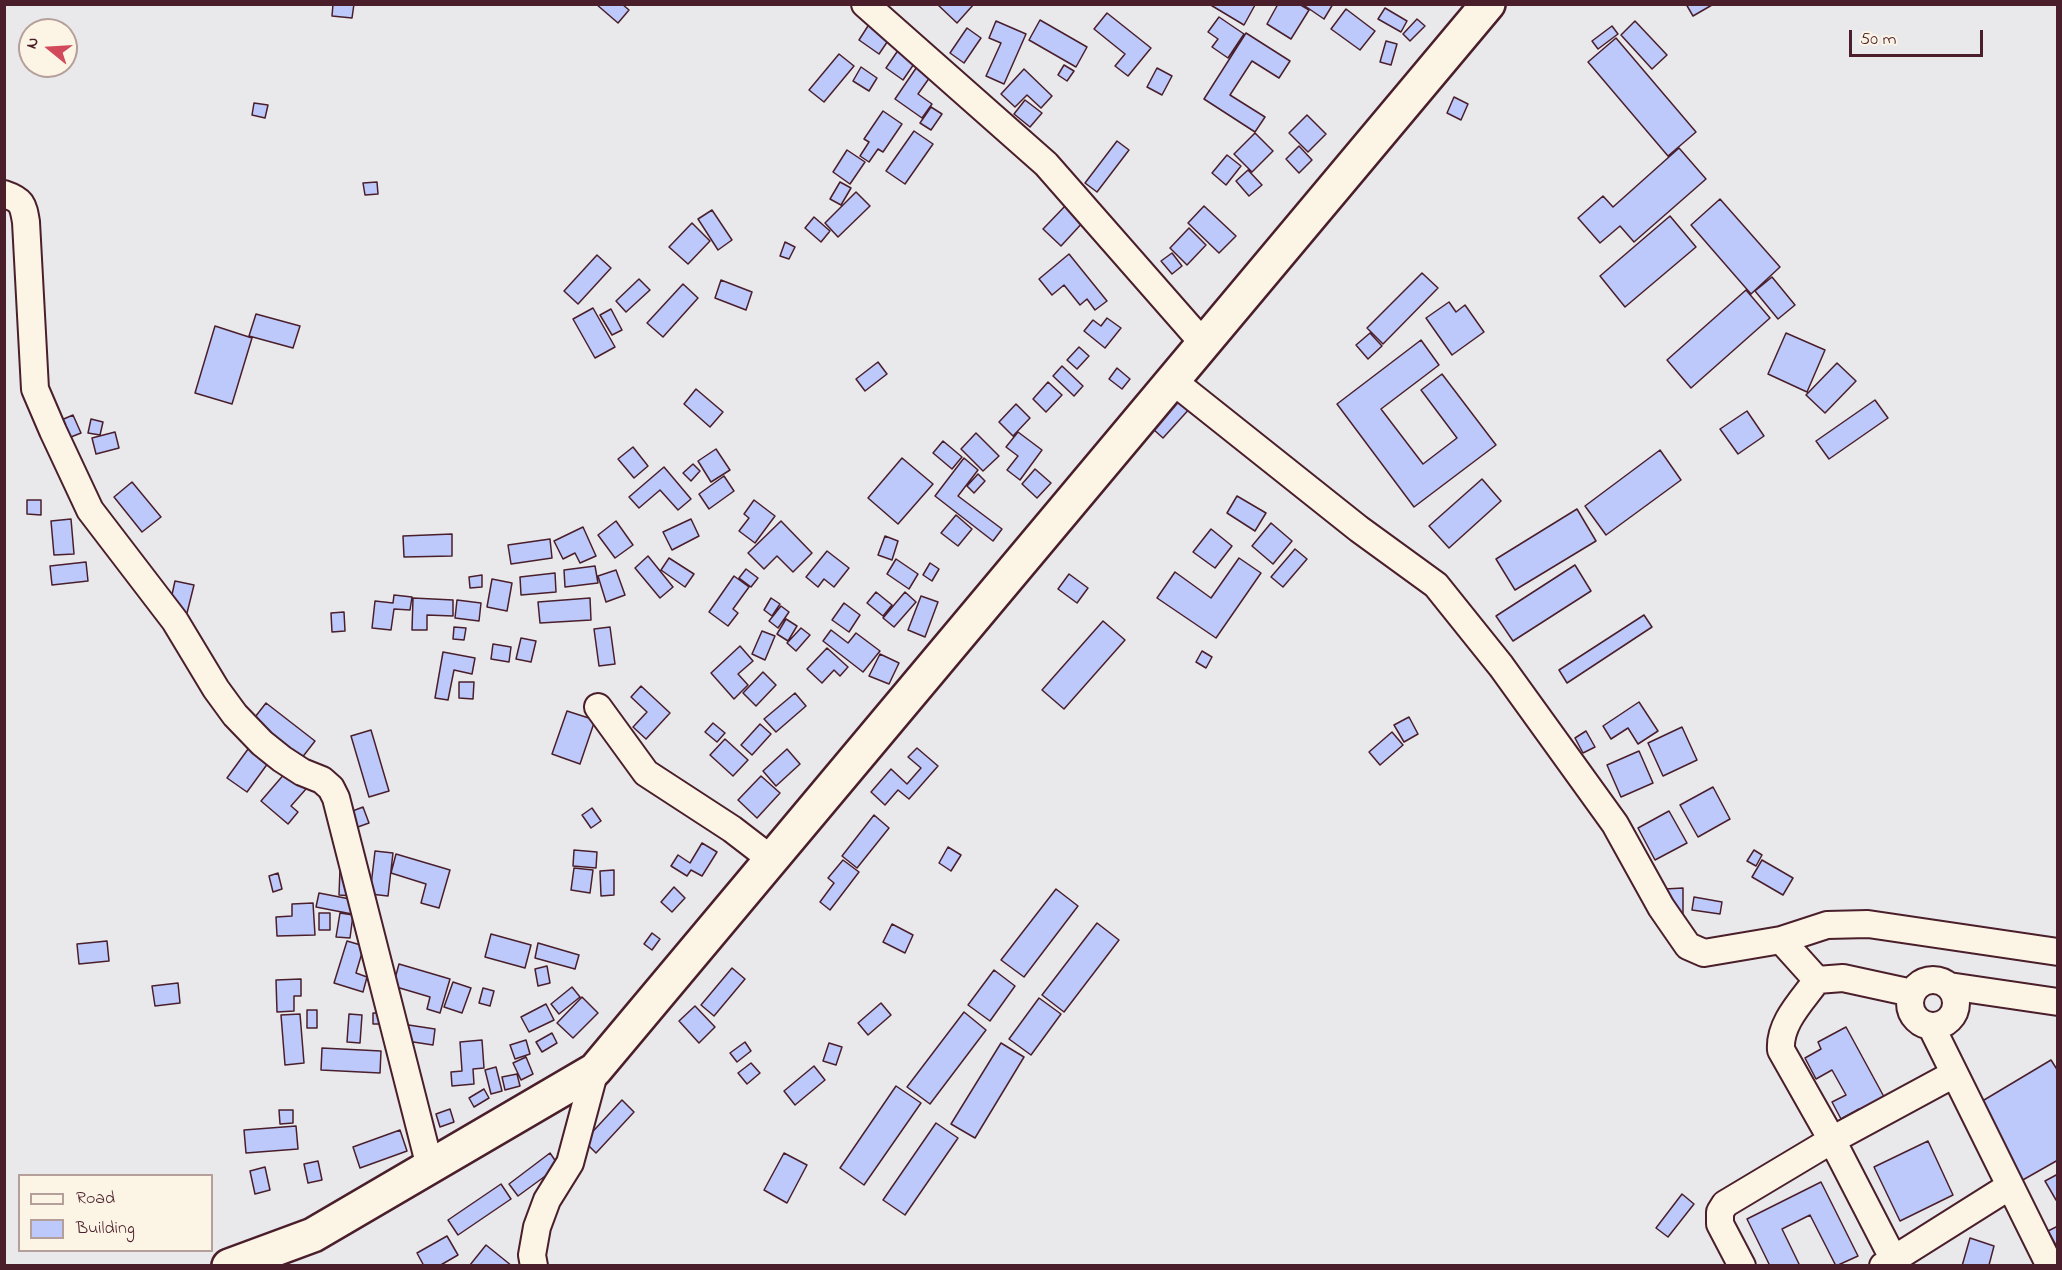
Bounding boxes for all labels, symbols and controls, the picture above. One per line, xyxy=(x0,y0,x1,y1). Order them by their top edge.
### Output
north arrow xyxy=(18,18,78,78)
scale bar xyxy=(1852,18,1986,56)
text: 50 m xyxy=(1860,27,1897,53)
text: N xyxy=(20,34,46,52)
legend xyxy=(18,1174,213,1252)
text: Road xyxy=(76,1186,115,1212)
text: Building xyxy=(76,1216,135,1242)

